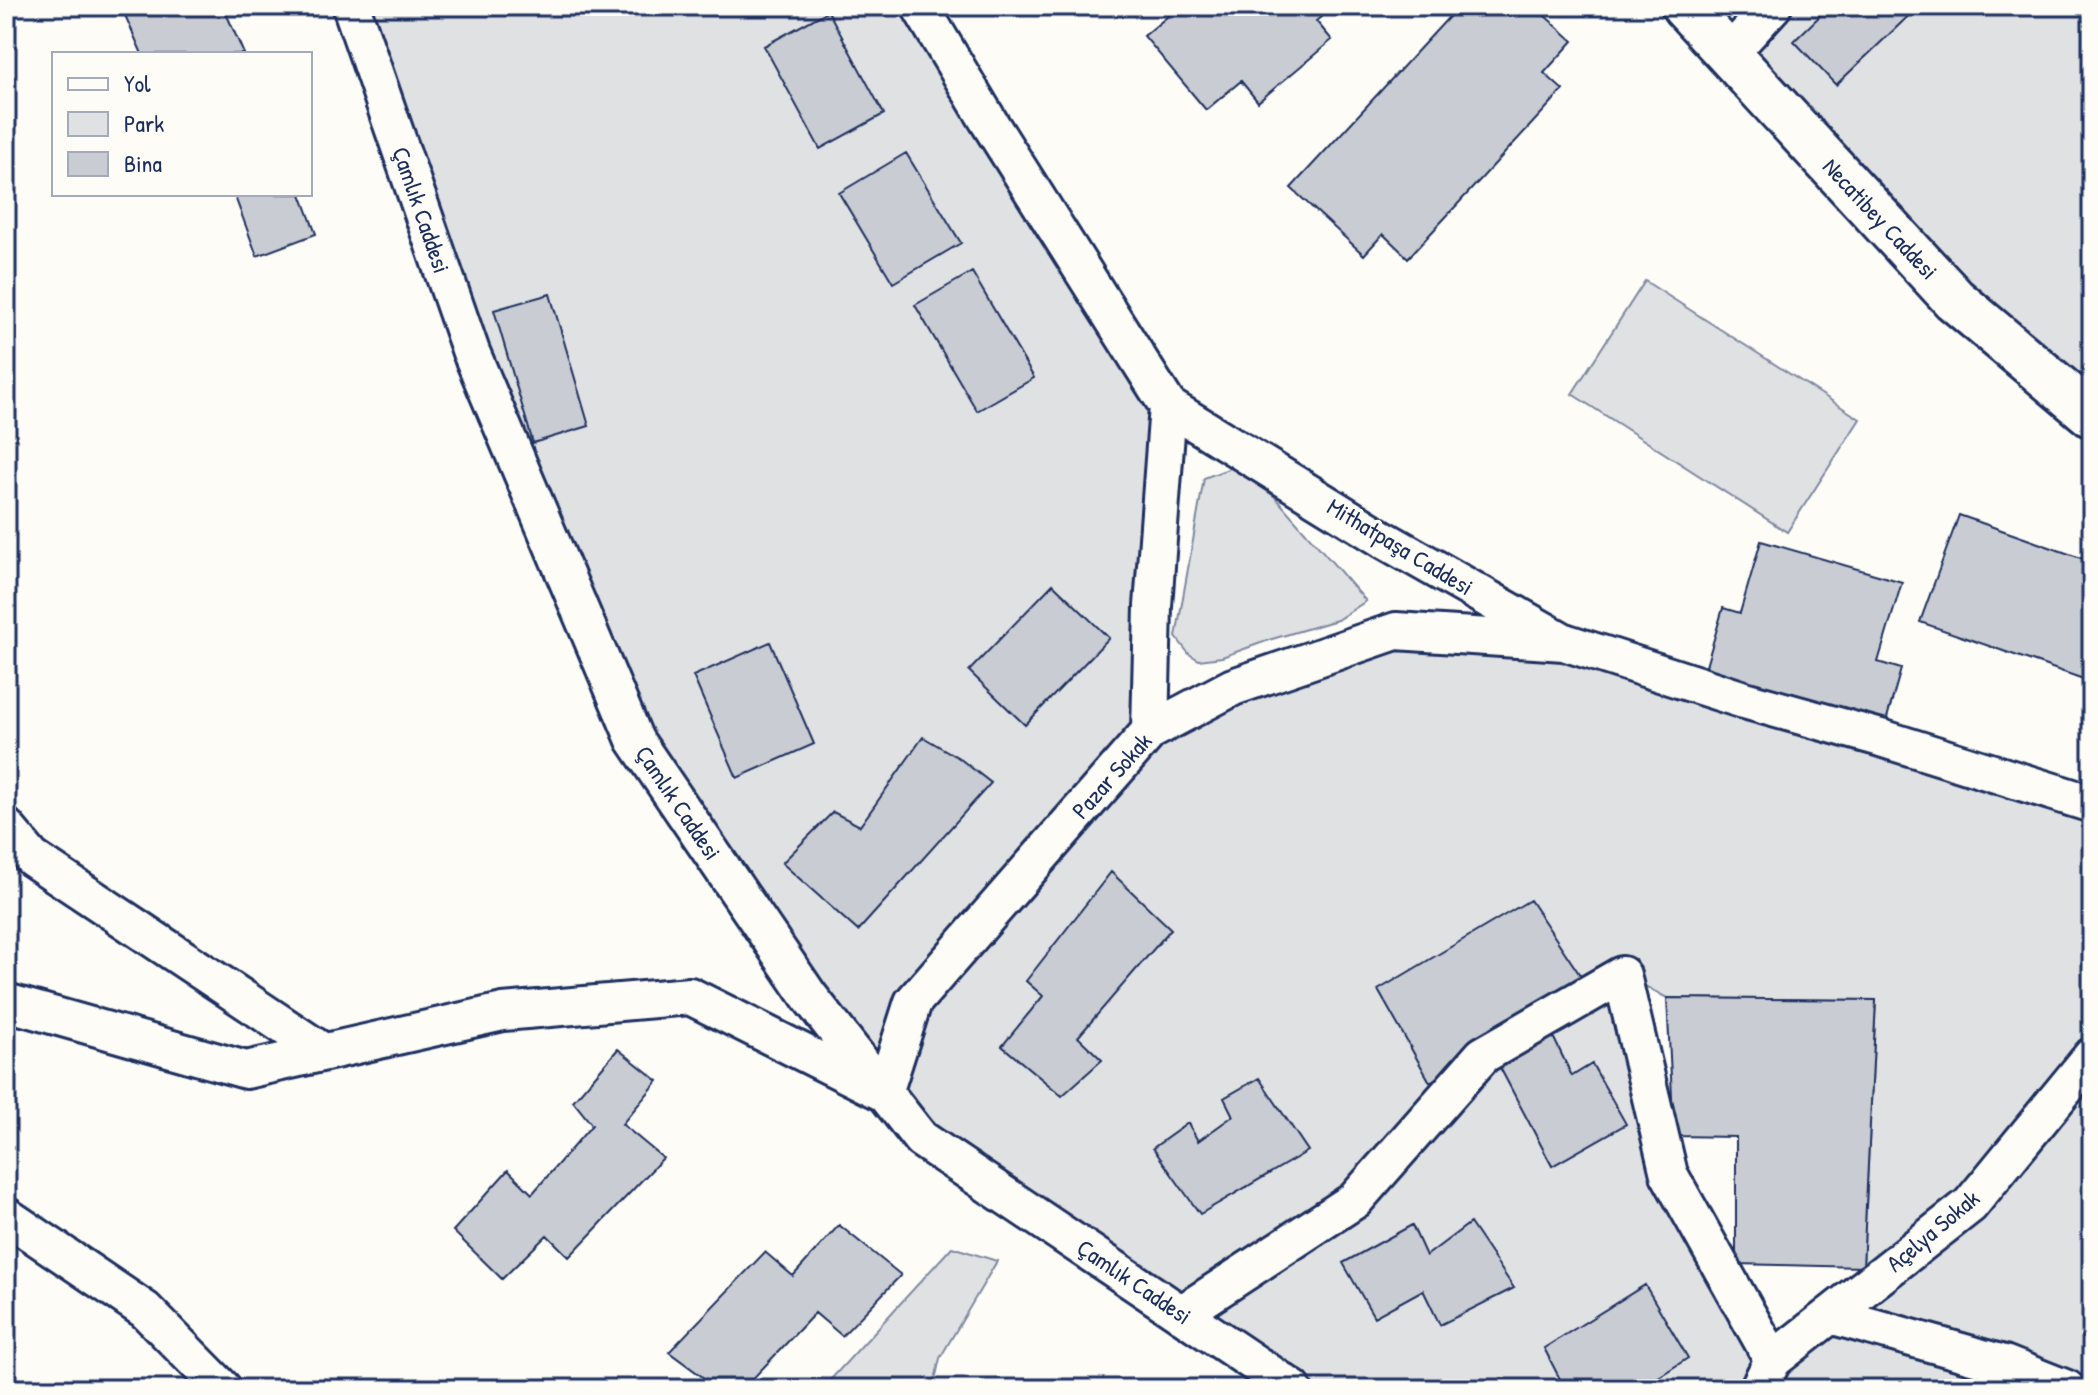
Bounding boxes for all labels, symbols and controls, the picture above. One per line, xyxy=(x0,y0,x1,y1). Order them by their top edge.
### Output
legend xyxy=(52,52,312,196)
text: Yol xyxy=(124,67,151,99)
text: Park xyxy=(124,107,164,139)
street label: Çamlık Caddesi xyxy=(385,142,458,277)
text: Bina xyxy=(124,147,162,179)
street label: Necatibey Caddesi xyxy=(1816,151,1945,286)
street label: Mithatpaşa Caddesi xyxy=(1322,490,1479,602)
street label: Pazar Sokak xyxy=(1064,725,1158,825)
street label: Çamlık Caddesi xyxy=(629,739,729,866)
street label: Açelya Sokak xyxy=(1879,1182,1986,1279)
street label: Çamlık Caddesi xyxy=(1071,1231,1198,1331)

